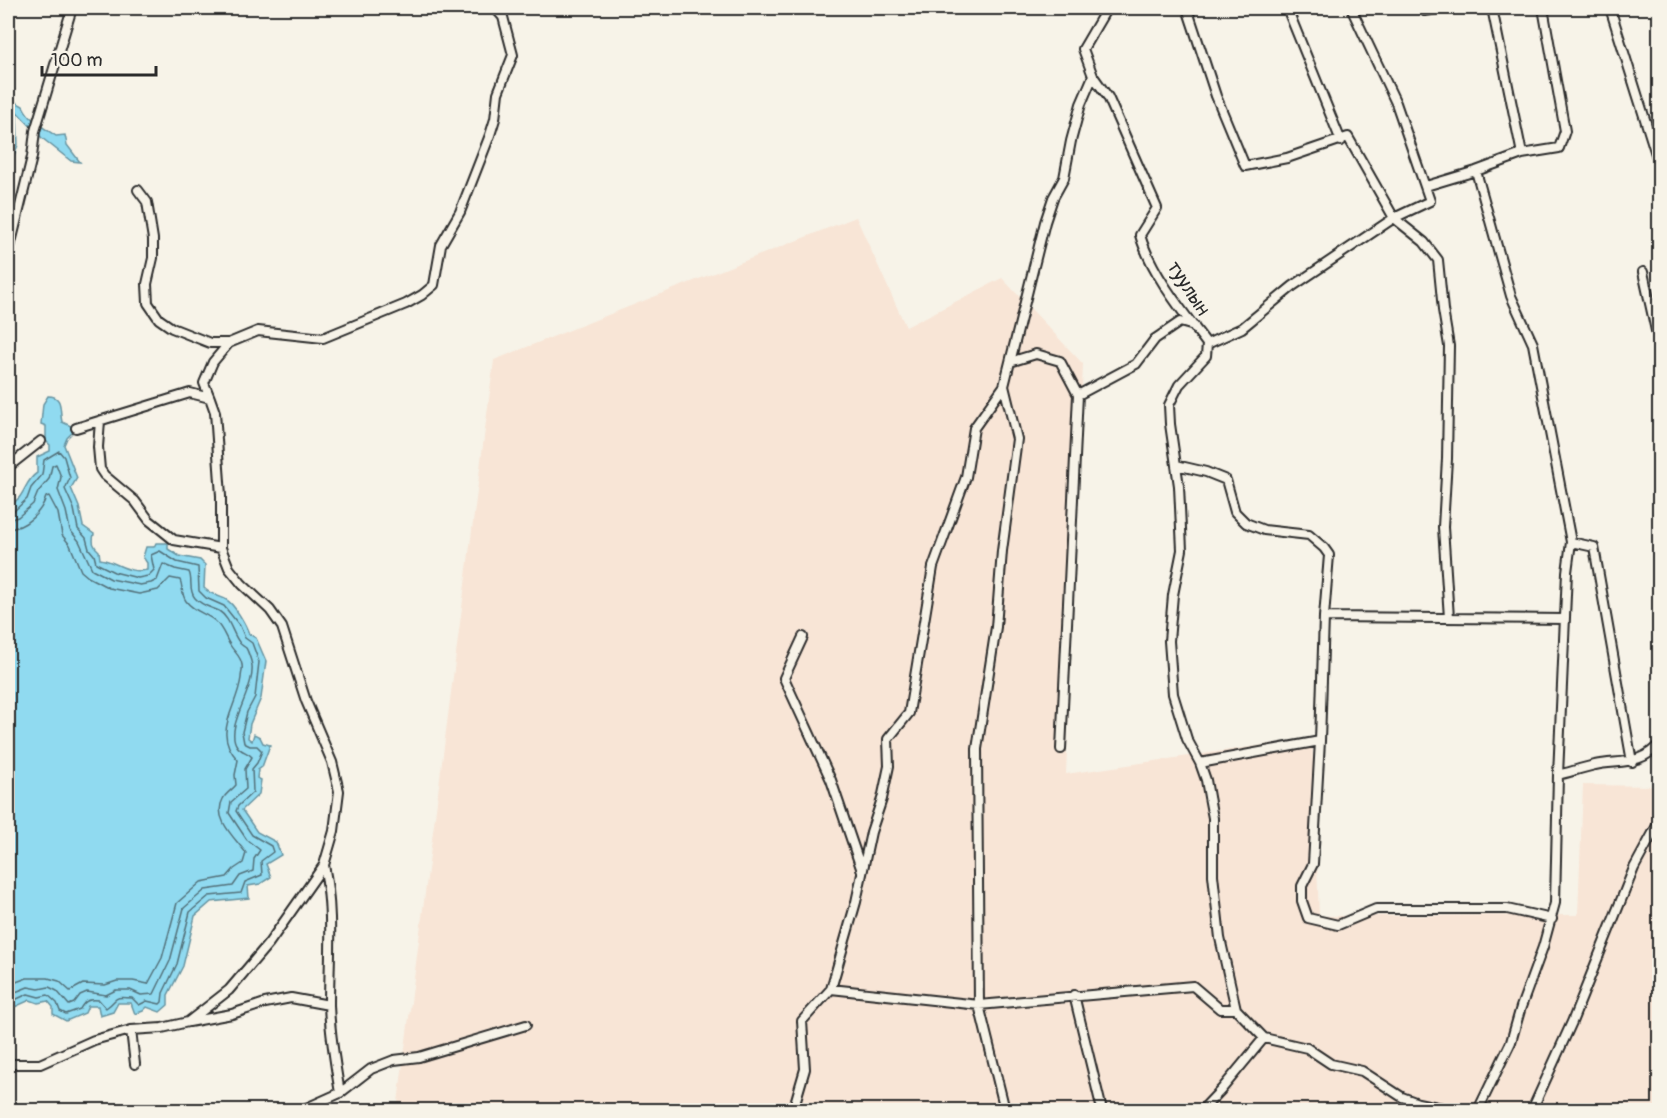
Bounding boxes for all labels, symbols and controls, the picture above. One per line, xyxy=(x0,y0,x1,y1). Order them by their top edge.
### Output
scale bar xyxy=(42,39,156,77)
text: 100 m xyxy=(51,49,103,72)
street label: туулын xyxy=(1162,256,1216,320)

